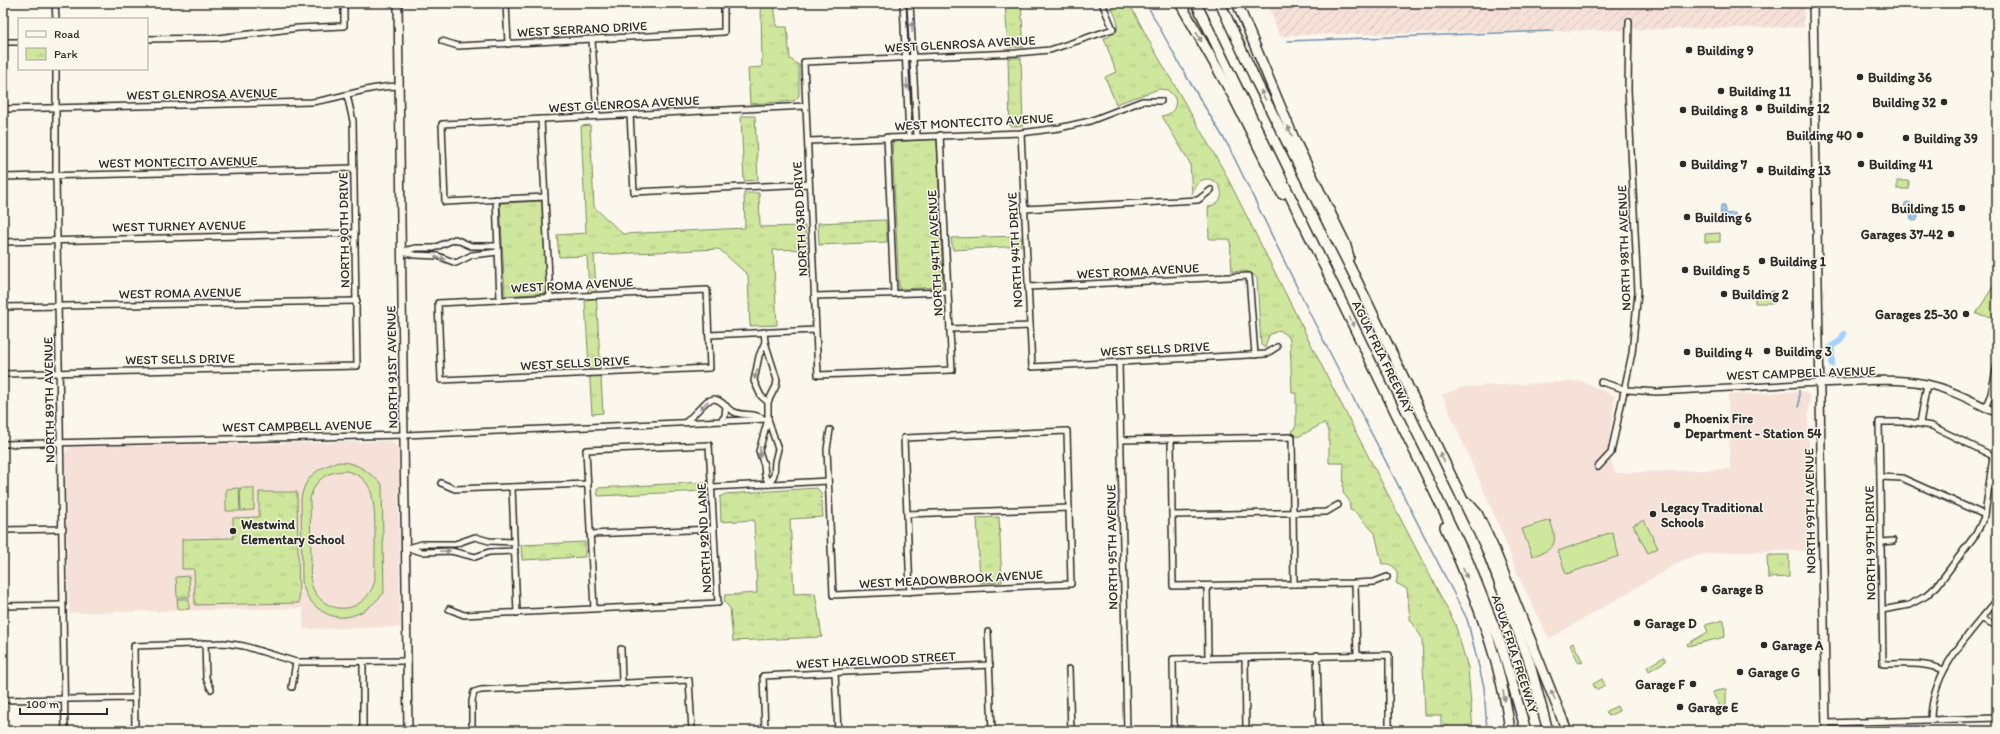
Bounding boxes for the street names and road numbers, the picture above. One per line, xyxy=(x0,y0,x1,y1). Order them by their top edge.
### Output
street label: WEST SERRANO DRIVE xyxy=(517,18,647,40)
street label: WEST GLENROSA AVENUE xyxy=(884,33,1036,55)
street label: WEST GLENROSA AVENUE xyxy=(126,85,278,103)
street label: WEST GLENROSA AVENUE xyxy=(548,93,700,115)
street label: WEST MONTECITO AVENUE xyxy=(894,110,1054,134)
street label: WEST MONTECITO AVENUE xyxy=(98,153,258,171)
street label: NORTH 93RD DRIVE xyxy=(789,161,811,277)
street label: NORTH 90TH DRIVE xyxy=(335,172,353,288)
street label: NORTH 98TH AVENUE xyxy=(1614,185,1634,311)
street label: NORTH 94TH AVENUE xyxy=(924,189,946,317)
street label: NORTH 94TH DRIVE xyxy=(1004,192,1026,308)
street label: WEST TURNEY AVENUE xyxy=(112,217,246,235)
street label: WEST ROMA AVENUE xyxy=(1076,260,1200,282)
street label: WEST ROMA AVENUE xyxy=(510,274,634,296)
street label: WEST ROMA AVENUE xyxy=(119,284,241,302)
street label: AGUA FRIA FREEWAY xyxy=(1349,298,1417,416)
street label: NORTH 91ST AVENUE xyxy=(383,305,401,429)
street label: NORTH 89TH AVENUE xyxy=(40,337,58,463)
street label: WEST SELLS DRIVE xyxy=(1100,339,1210,359)
street label: WEST SELLS DRIVE xyxy=(125,351,235,367)
street label: WEST SELLS DRIVE xyxy=(520,353,630,373)
street label: WEST CAMPBELL AVENUE xyxy=(1726,363,1876,383)
street label: WEST CAMPBELL AVENUE xyxy=(222,417,372,435)
street label: NORTH 99TH AVENUE xyxy=(1801,448,1819,574)
street label: NORTH 92ND LANE xyxy=(694,483,714,593)
street label: NORTH 95TH AVENUE xyxy=(1103,484,1121,610)
street label: NORTH 99TH DRIVE xyxy=(1861,486,1879,600)
street label: WEST MEADOWBROOK AVENUE xyxy=(859,567,1043,591)
street label: AGUA FRIA FREEWAY xyxy=(1489,593,1541,716)
street label: WEST HAZELWOOD STREET xyxy=(796,648,957,672)

